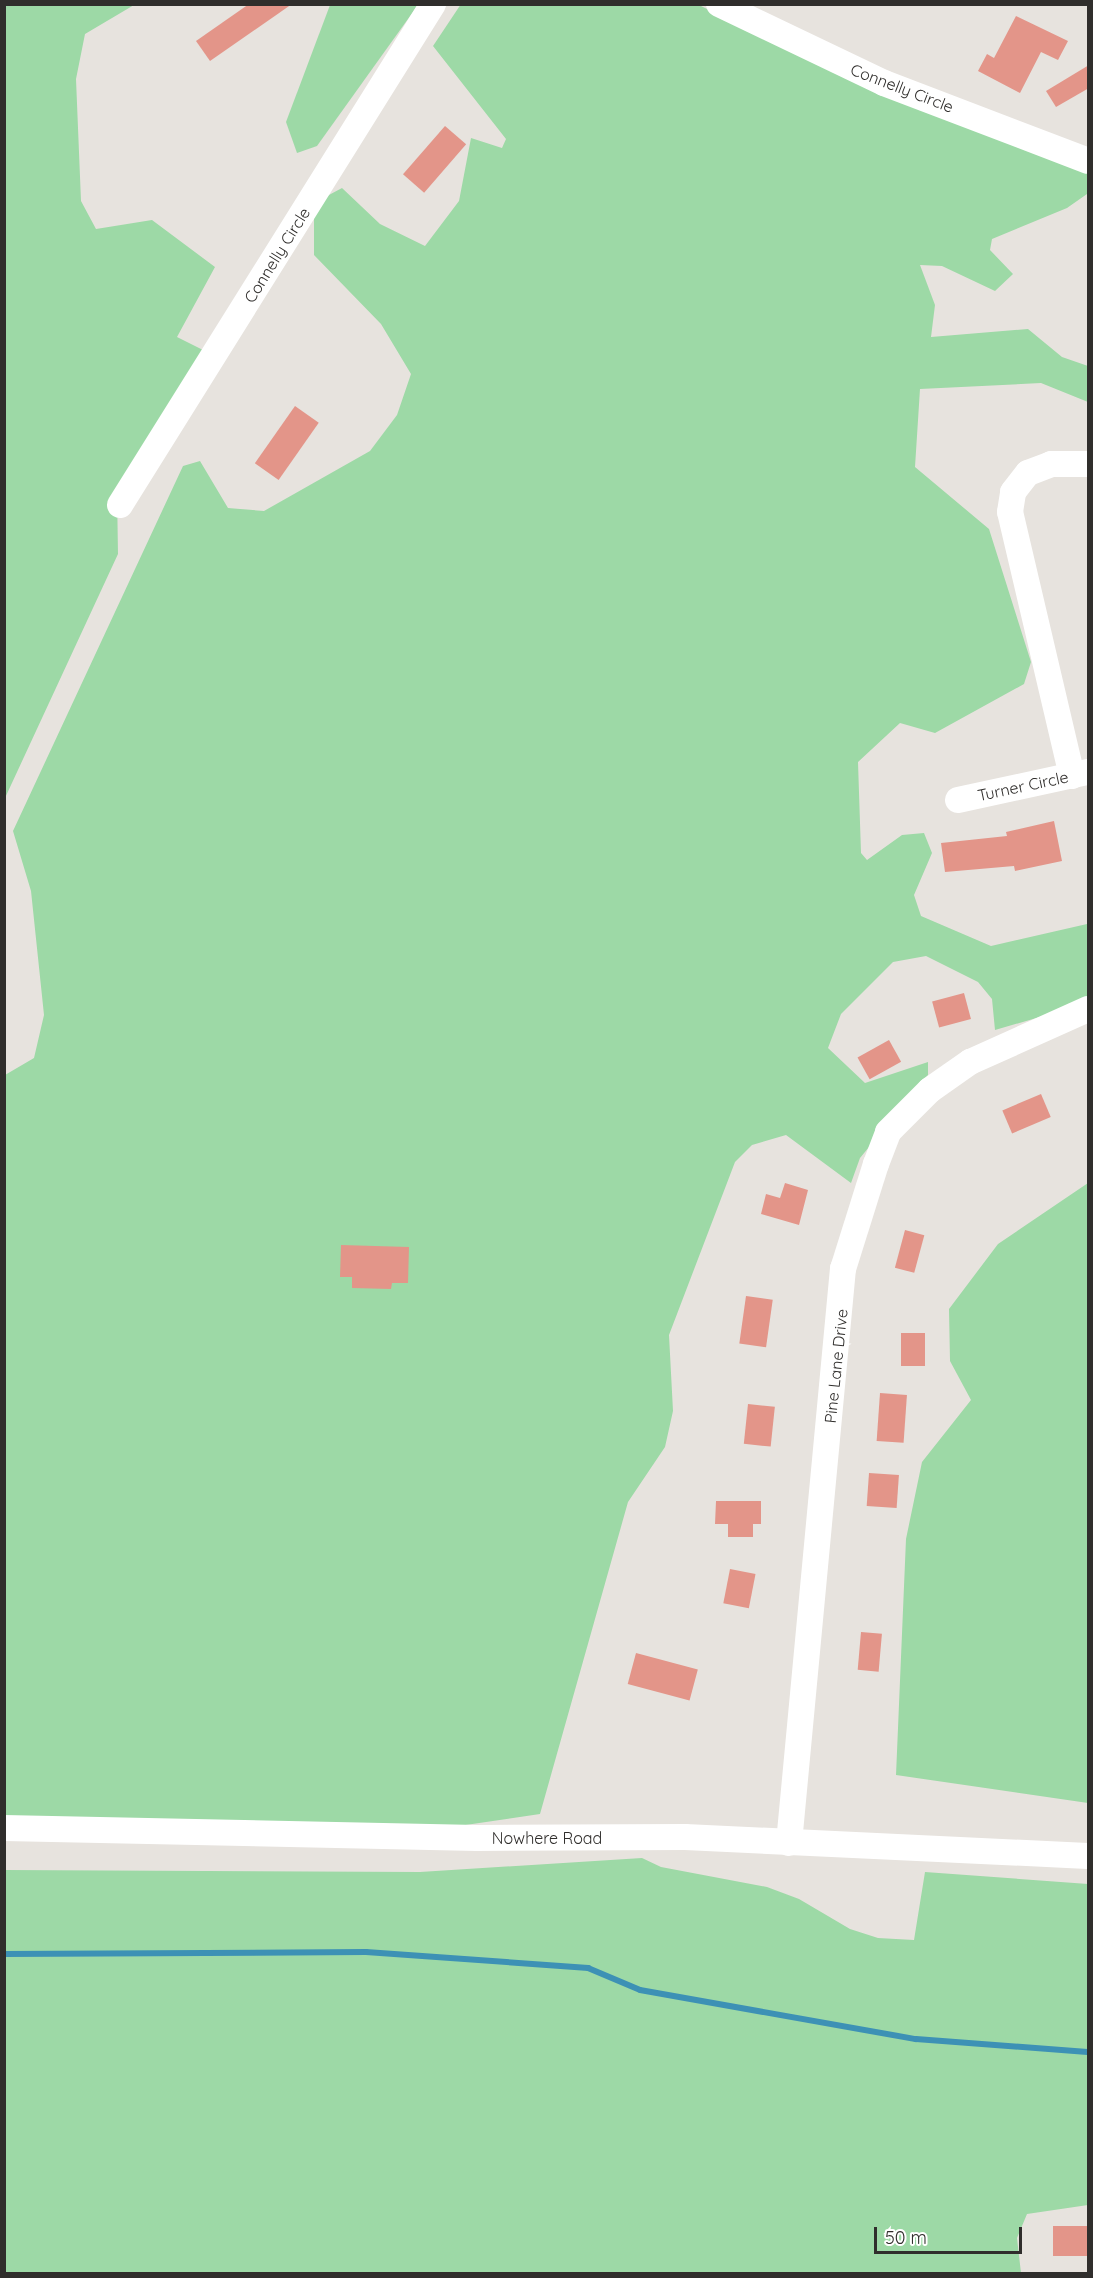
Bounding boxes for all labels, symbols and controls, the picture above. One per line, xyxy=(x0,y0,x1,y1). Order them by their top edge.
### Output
street label: Connelly Circle xyxy=(848,60,956,116)
street label: Connelly Circle xyxy=(240,204,314,306)
street label: Turner Circle xyxy=(976,767,1070,805)
street label: Pine Lane Drive xyxy=(820,1308,852,1424)
street label: Nowhere Road xyxy=(492,1828,602,1848)
scale bar xyxy=(877,2215,1026,2253)
text: 50 m xyxy=(885,2226,927,2249)

